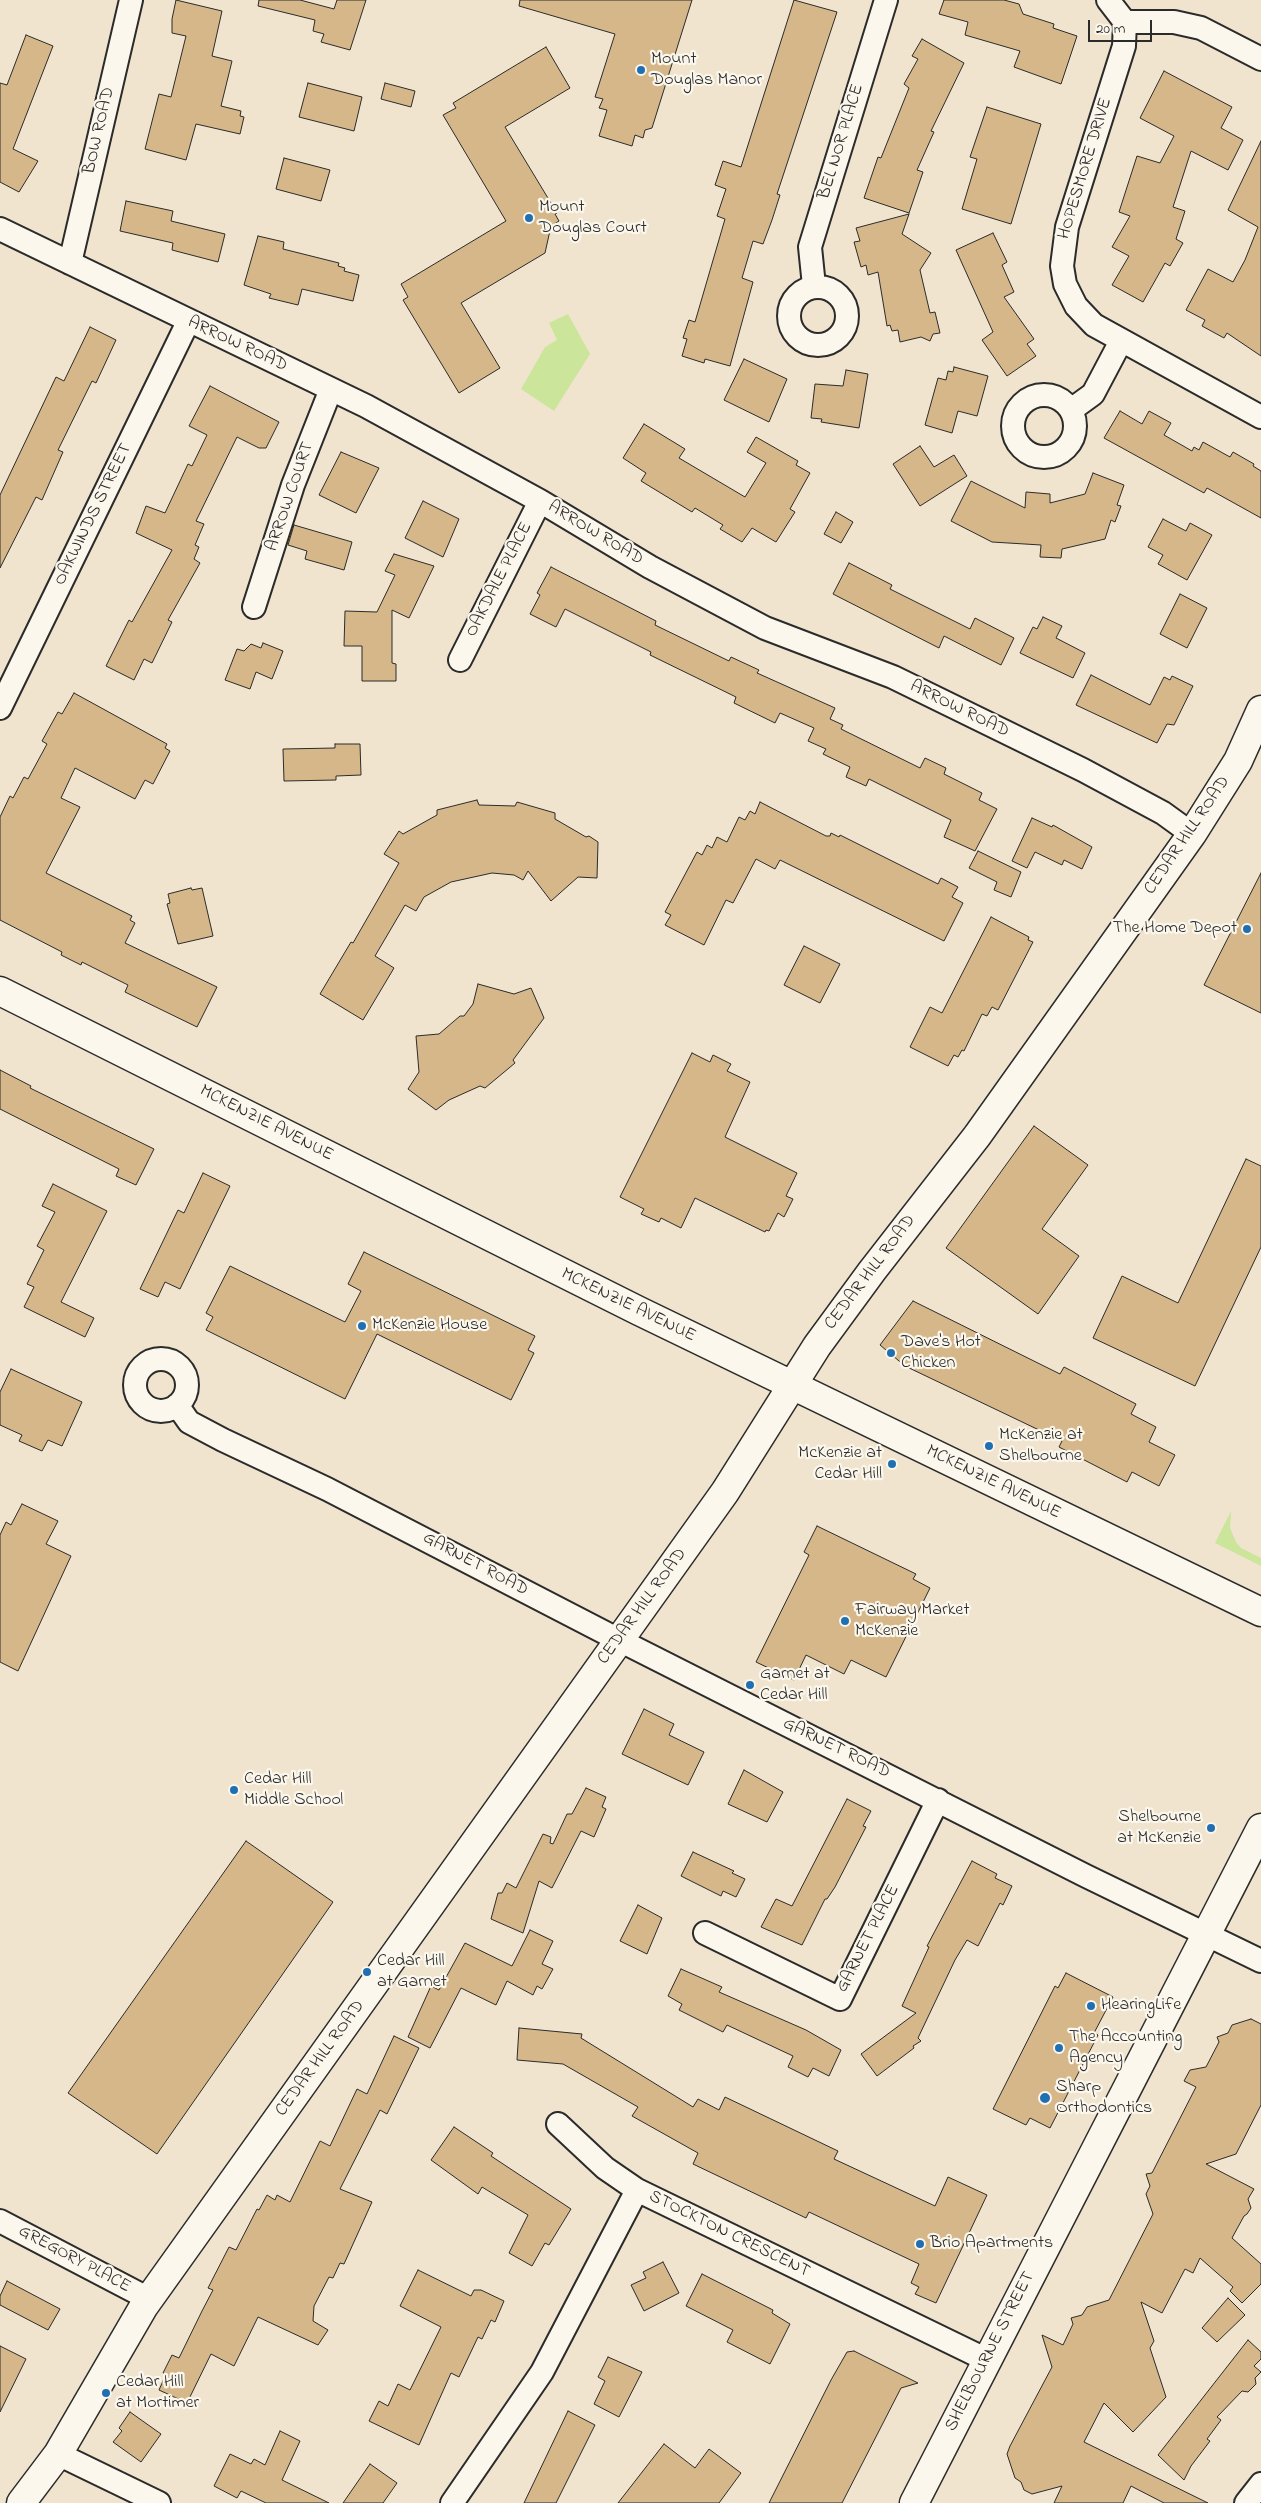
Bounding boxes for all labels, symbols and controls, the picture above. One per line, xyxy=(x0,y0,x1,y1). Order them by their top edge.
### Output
scale bar xyxy=(1091,10,1155,42)
text: 20 m xyxy=(1096,18,1125,40)
place label: Mount Douglas Manor xyxy=(651,49,762,92)
marker: Mount Douglas Manor xyxy=(635,64,647,76)
street label: BEL NOR PLACE xyxy=(814,82,870,202)
street label: BOW ROAD xyxy=(80,85,120,177)
street label: HOPESMORE DRIVE xyxy=(1054,96,1118,242)
place label: Mount Douglas Court xyxy=(539,197,647,240)
marker: Mount Douglas Court xyxy=(523,212,535,224)
street label: ARROW ROAD xyxy=(184,312,290,378)
street label: ARROW COURT xyxy=(262,439,320,555)
street label: OAKWINDS STREET xyxy=(50,441,138,589)
street label: ARROW ROAD xyxy=(543,497,647,571)
street label: OAKDALE PLACE xyxy=(462,519,538,641)
street label: ARROW ROAD xyxy=(906,677,1012,743)
street label: CEDAR HILL ROAD xyxy=(1140,773,1236,899)
place label: The Home Depot xyxy=(1113,918,1237,940)
marker: The Home Depot xyxy=(1241,923,1253,935)
street label: MCKENZIE AVENUE xyxy=(195,1081,337,1167)
street label: CEDAR HILL ROAD xyxy=(821,1211,921,1335)
street label: MCKENZIE AVENUE xyxy=(557,1264,699,1348)
place label: McKenzie House xyxy=(372,1315,487,1337)
marker: McKenzie House xyxy=(356,1320,368,1332)
place label: Dave's Hot Chicken xyxy=(901,1332,981,1375)
marker: Dave's Hot Chicken xyxy=(885,1347,897,1359)
place label: McKenzie at Shelbourne xyxy=(999,1425,1083,1468)
marker: McKenzie at Shelbourne xyxy=(983,1440,995,1452)
street label: MCKENZIE AVENUE xyxy=(922,1441,1064,1525)
place label: McKenzie at Cedar Hill xyxy=(798,1443,882,1486)
marker: McKenzie at Cedar Hill xyxy=(886,1458,898,1470)
street label: GARNET ROAD xyxy=(419,1528,531,1602)
street label: CEDAR HILL ROAD xyxy=(594,1545,692,1669)
place label: Fairway Market McKenzie xyxy=(855,1600,969,1642)
marker: Fairway Market McKenzie xyxy=(839,1615,851,1627)
place label: Garnet at Cedar Hill xyxy=(760,1664,830,1706)
marker: Garnet at Cedar Hill xyxy=(744,1679,756,1691)
street label: GARNET ROAD xyxy=(779,1714,893,1784)
place label: Cedar Hill Middle School xyxy=(244,1769,343,1812)
marker: Cedar Hill Middle School xyxy=(228,1784,240,1796)
place label: Shelbourne at McKenzie xyxy=(1117,1807,1201,1850)
marker: Shelbourne at McKenzie xyxy=(1205,1822,1217,1834)
street label: GARNET PLACE xyxy=(833,1881,905,1997)
place label: Cedar Hill at Garnet xyxy=(377,1951,447,1994)
marker: Cedar Hill at Garnet xyxy=(361,1966,373,1978)
place label: HearingLife xyxy=(1101,1995,1181,2017)
street label: CEDAR HILL ROAD xyxy=(272,1997,370,2121)
marker: HearingLife xyxy=(1085,2000,1097,2012)
place label: The Accounting Agency xyxy=(1069,2027,1182,2070)
marker: The Accounting Agency xyxy=(1053,2042,1065,2054)
place label: Sharp Orthodontics xyxy=(1056,2077,1152,2120)
marker: Sharp Orthodontics xyxy=(1038,2091,1052,2105)
street label: STOCKTON CRESCENT xyxy=(645,2187,813,2283)
street label: GREGORY PLACE xyxy=(14,2221,134,2299)
place label: Brio Apartments xyxy=(930,2233,1053,2255)
marker: Brio Apartments xyxy=(914,2238,926,2250)
street label: SHELBOURNE STREET xyxy=(941,2269,1041,2435)
place label: Cedar Hill at Mortimer xyxy=(116,2372,199,2414)
marker: Cedar Hill at Mortimer xyxy=(100,2387,112,2399)

